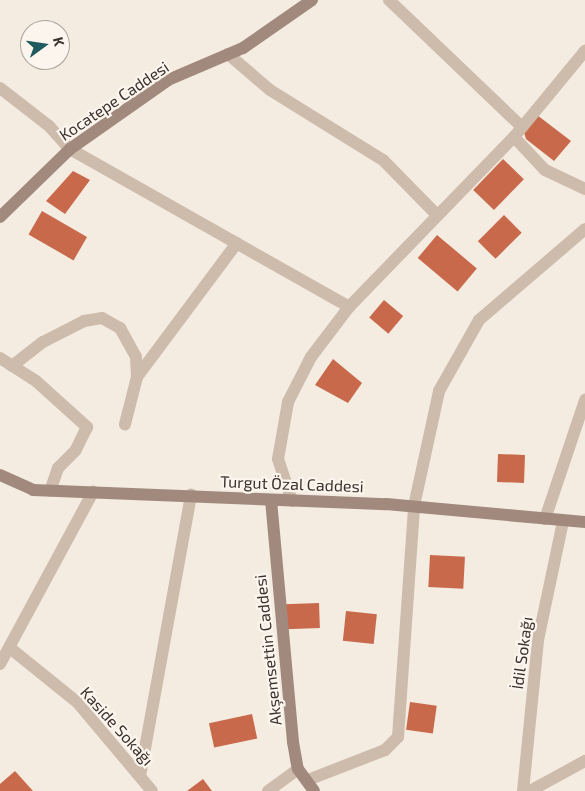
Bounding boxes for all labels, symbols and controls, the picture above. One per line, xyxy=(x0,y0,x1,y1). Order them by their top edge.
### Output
north arrow xyxy=(20,20,70,70)
text: K xyxy=(50,35,68,48)
street label: Kocatepe Caddesi xyxy=(56,57,172,145)
street label: Turgut Özal Caddesi xyxy=(220,472,364,496)
street label: Akşemsettin Caddesi xyxy=(251,574,285,726)
street label: İdil Sokağı xyxy=(507,615,537,691)
street label: Kaside Sokağı xyxy=(77,683,157,769)

